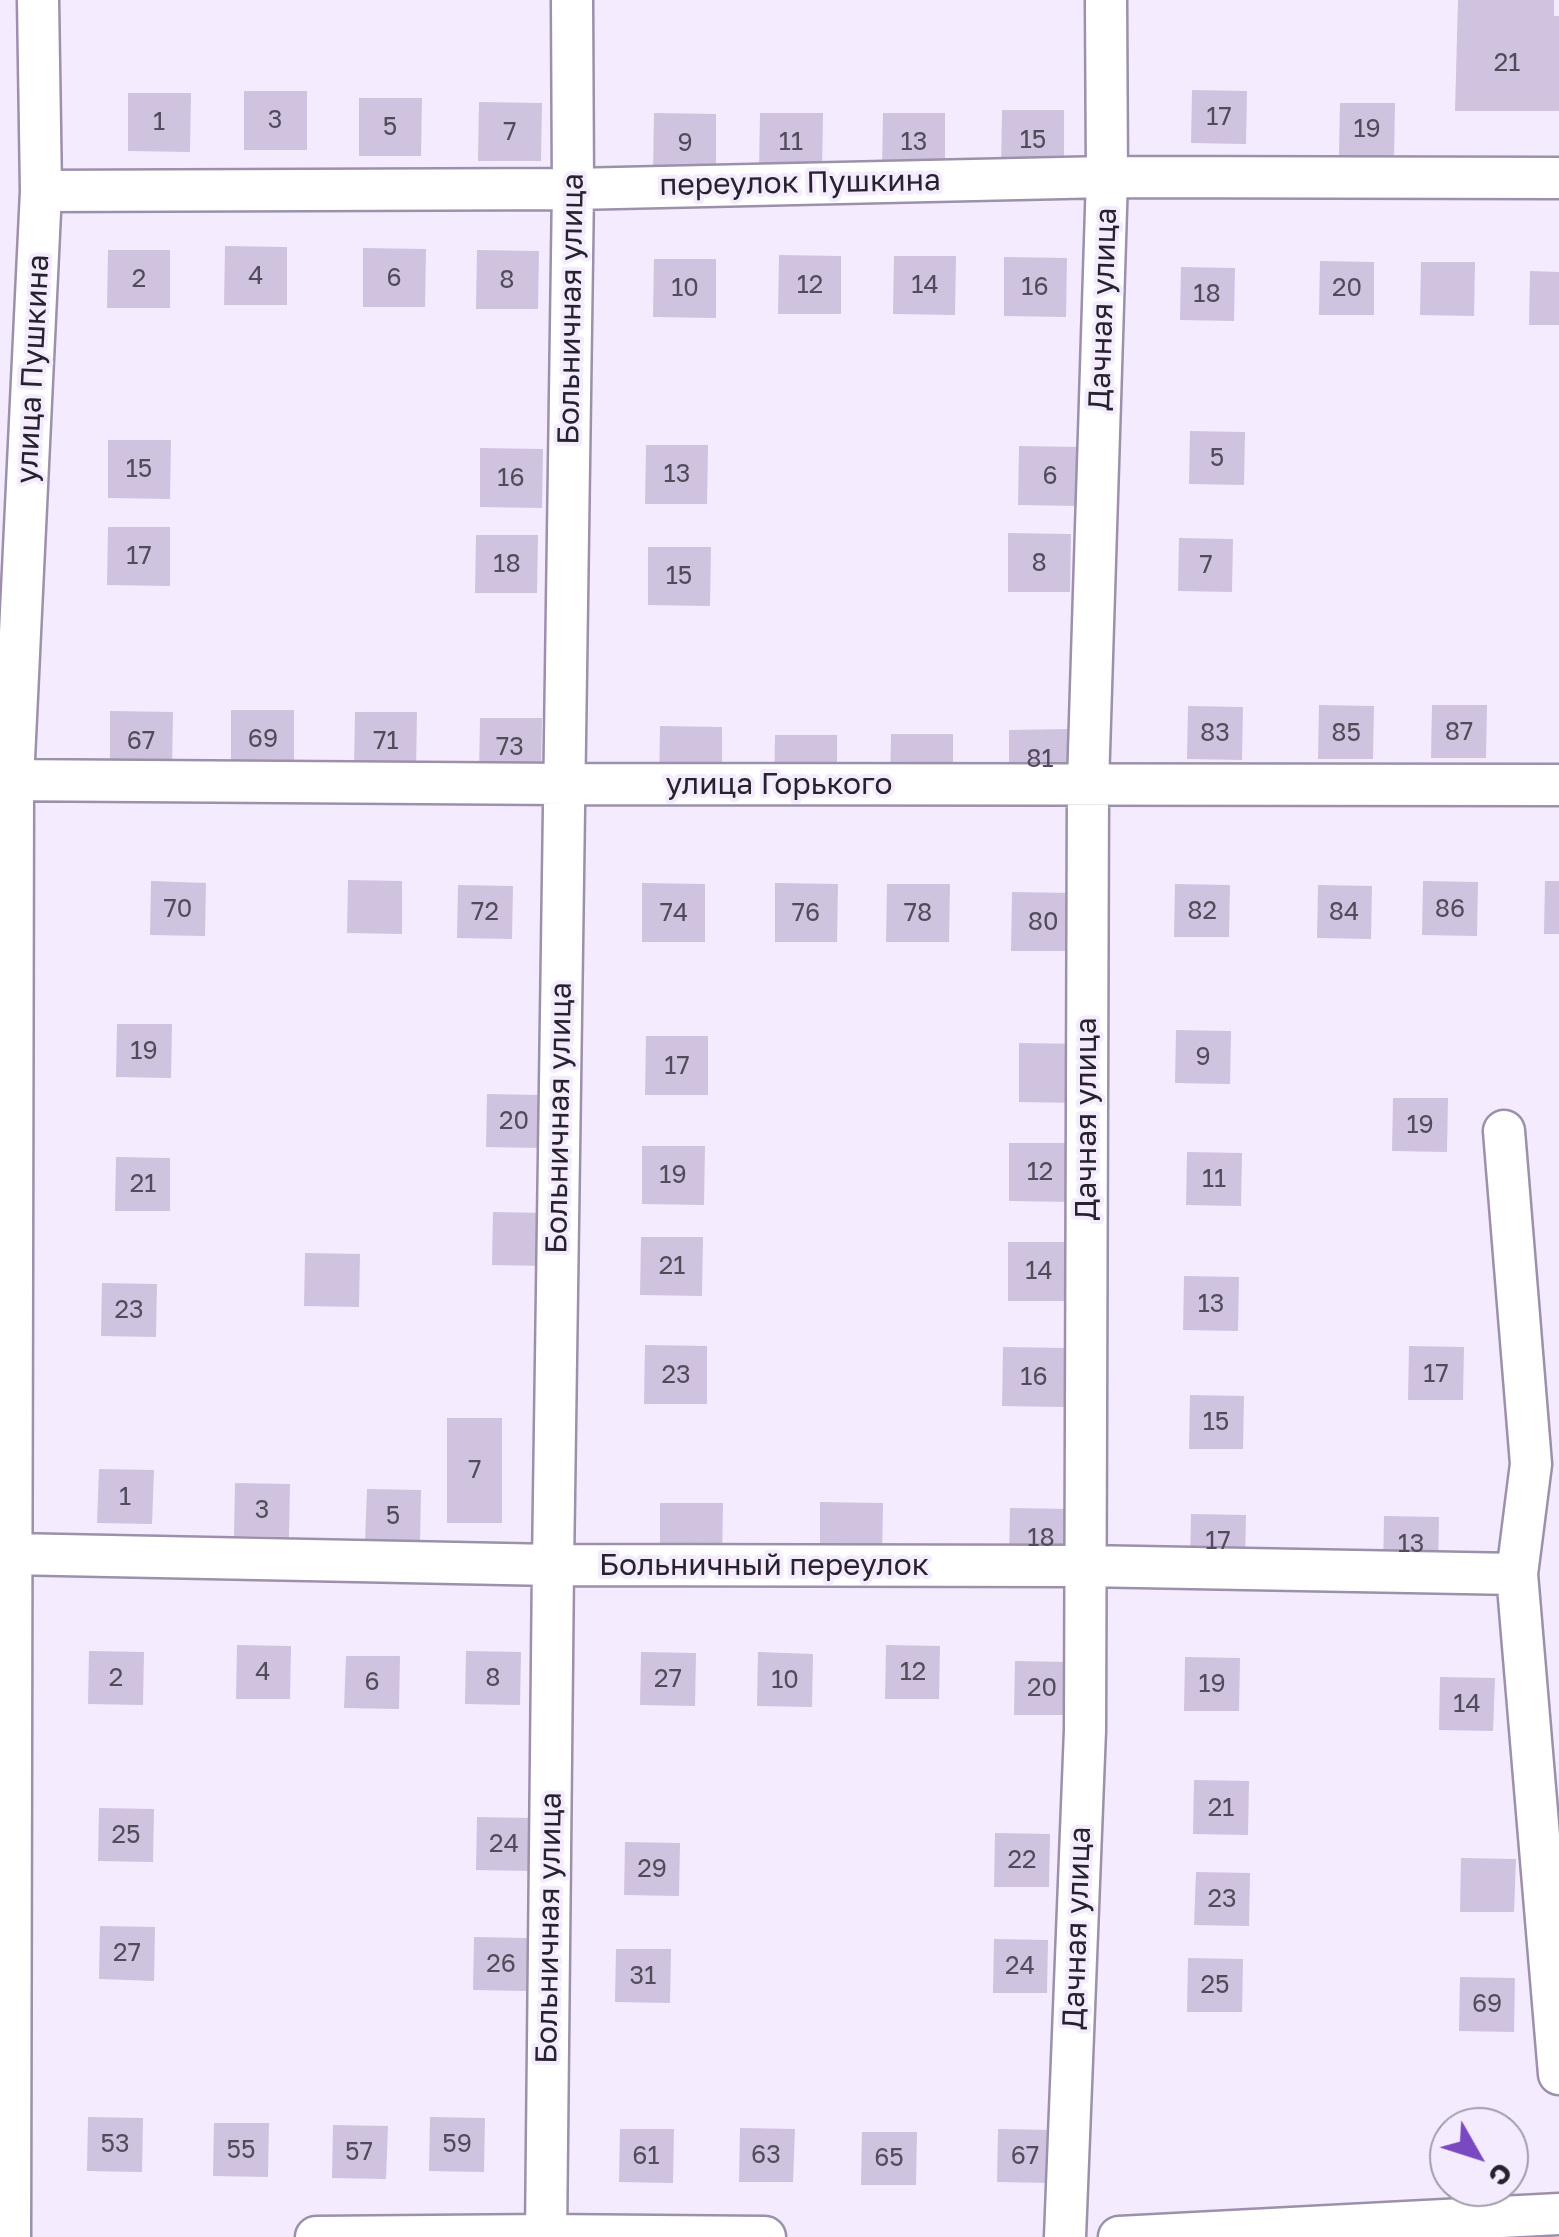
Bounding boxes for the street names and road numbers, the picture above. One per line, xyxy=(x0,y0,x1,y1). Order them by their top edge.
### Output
street label: переулок Пушкина xyxy=(659,163,941,203)
street label: Больничная улица xyxy=(551,173,591,445)
street label: Дачная улица xyxy=(1081,207,1125,411)
street label: улица Пушкина xyxy=(9,253,57,485)
street label: улица Горького xyxy=(665,766,893,802)
street label: Больничная улица xyxy=(539,982,579,1254)
street label: Дачная улица xyxy=(1068,1017,1104,1221)
street label: Больничный переулок xyxy=(599,1547,929,1583)
street label: Больничная улица xyxy=(529,1792,569,2064)
street label: Дачная улица xyxy=(1055,1826,1099,2030)

